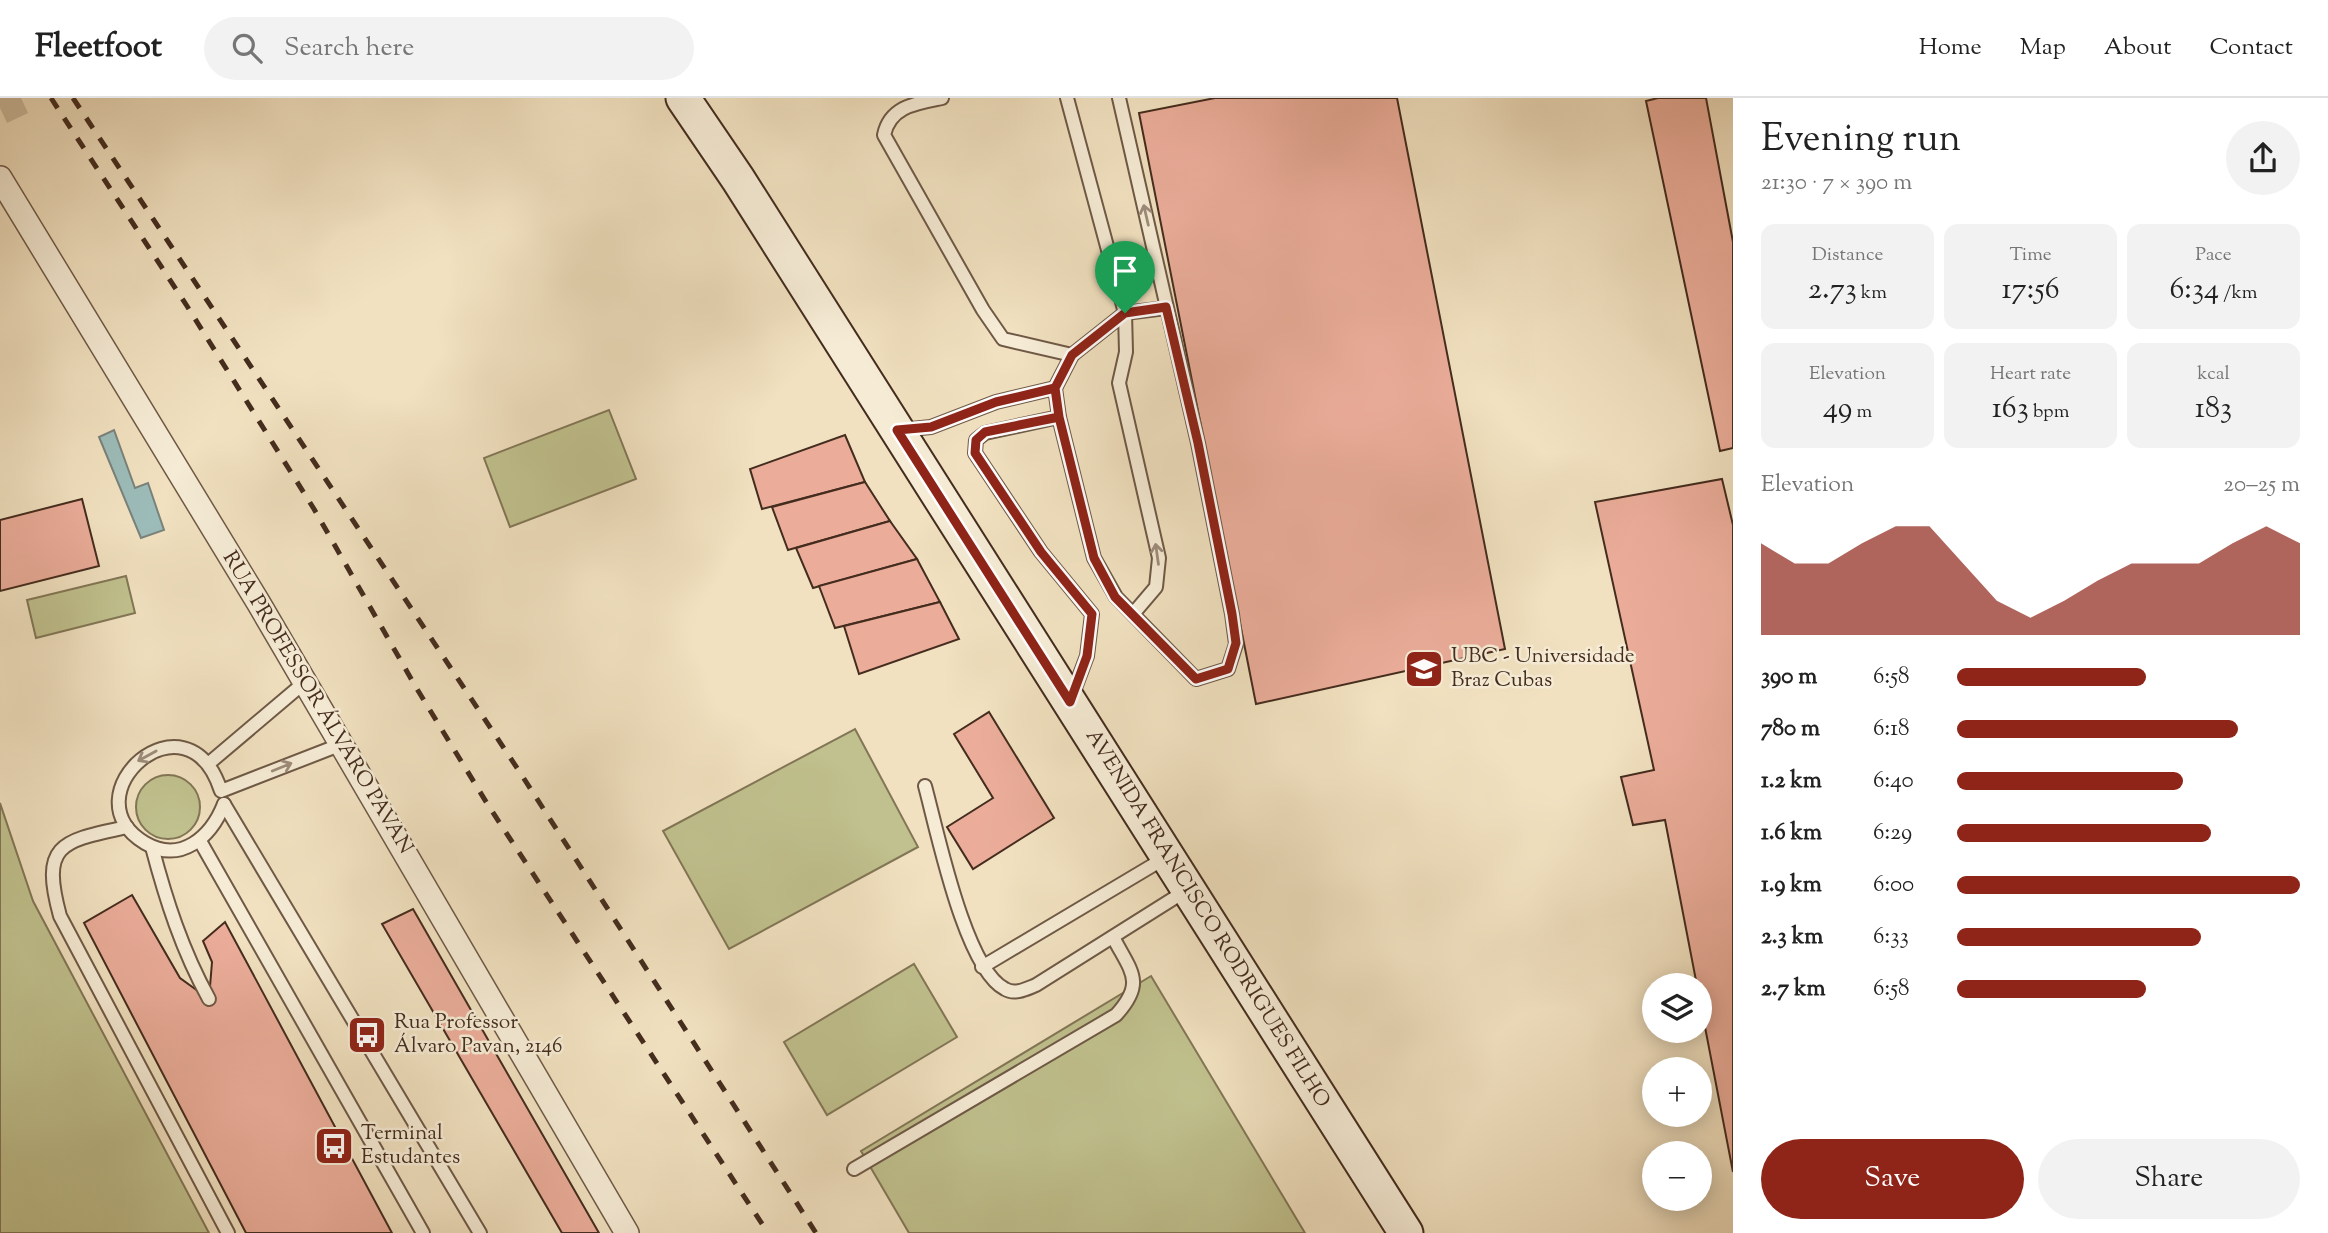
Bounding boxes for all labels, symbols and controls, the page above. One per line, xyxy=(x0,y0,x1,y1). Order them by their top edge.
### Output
search box xyxy=(204,17,694,80)
text: Fleetfoot xyxy=(35,24,162,72)
icon: search xyxy=(228,29,266,67)
text: Search here xyxy=(284,30,414,67)
text: Home xyxy=(1919,31,1982,65)
text: Map xyxy=(2020,31,2066,65)
text: About xyxy=(2104,31,2171,65)
text: Contact xyxy=(2209,31,2293,65)
text: Evening run xyxy=(1761,114,1961,168)
button: share xyxy=(2226,121,2300,195)
text: 21:30 · 7 × 390 m xyxy=(1761,167,1912,200)
one-way arrow xyxy=(1138,204,1152,227)
pin xyxy=(1095,241,1155,313)
text: Distance xyxy=(1812,242,1883,269)
text: Time xyxy=(2009,242,2052,269)
text: Pace xyxy=(2195,242,2232,269)
icon: arrive xyxy=(1106,252,1144,290)
text: 2.73 xyxy=(1808,269,1857,312)
text: 17:56 xyxy=(2001,269,2060,312)
text: 6:34 xyxy=(2169,269,2219,312)
text: km xyxy=(1857,280,1887,307)
text: /km xyxy=(2219,280,2258,307)
text: Elevation xyxy=(1809,361,1886,388)
text: Heart rate xyxy=(1990,361,2071,388)
text: kcal xyxy=(2197,361,2230,388)
text: 49 xyxy=(1823,388,1852,431)
text: 163 xyxy=(1992,388,2029,431)
text: 183 xyxy=(2195,388,2232,431)
text: m xyxy=(1852,399,1872,426)
text: bpm xyxy=(2029,399,2069,426)
text: Elevation xyxy=(1761,469,1854,502)
text: 20–25 m xyxy=(2223,469,2300,502)
one-way arrow xyxy=(1150,543,1163,566)
street label: RUA PROFESSOR ÁLVARO PAVAN xyxy=(214,546,420,861)
place label: UBC - Universidade Braz Cubas xyxy=(1451,642,1635,696)
school or university icon: UBC - Universidade Braz Cubas xyxy=(1403,648,1445,690)
text: 390 m xyxy=(1761,661,1817,694)
text: 6:58 xyxy=(1873,661,1910,694)
text: 780 m xyxy=(1761,713,1820,746)
text: 6:18 xyxy=(1873,713,1910,746)
street label: AVENIDA FRANCISCO RODRIGUES FILHO xyxy=(1077,724,1337,1114)
one-way arrow xyxy=(137,749,157,763)
one-way arrow xyxy=(270,760,292,773)
text: 1.2 km xyxy=(1761,765,1822,798)
text: 6:40 xyxy=(1873,765,1914,798)
text: 1.6 km xyxy=(1761,817,1822,850)
text: 6:29 xyxy=(1873,817,1912,850)
text: 1.9 km xyxy=(1761,869,1822,902)
text: 6:00 xyxy=(1873,869,1914,902)
text: 2.3 km xyxy=(1761,921,1823,954)
text: 6:33 xyxy=(1873,921,1909,954)
map controls xyxy=(1642,973,1712,1211)
button: layers xyxy=(1642,973,1712,1043)
text: 2.7 km xyxy=(1761,973,1826,1006)
text: 6:58 xyxy=(1873,973,1910,1006)
place label: Rua Professor Álvaro Pavan, 2146 xyxy=(394,1008,562,1062)
bus stop icon: Rua Professor Álvaro Pavan, 2146 xyxy=(346,1014,388,1056)
button: + xyxy=(1642,1057,1712,1127)
place label: Terminal Estudantes xyxy=(361,1119,460,1173)
bus stop icon: Terminal Estudantes xyxy=(313,1125,355,1167)
button: Save xyxy=(1761,1139,2024,1219)
button: Share xyxy=(2038,1139,2300,1219)
button: − xyxy=(1642,1141,1712,1211)

